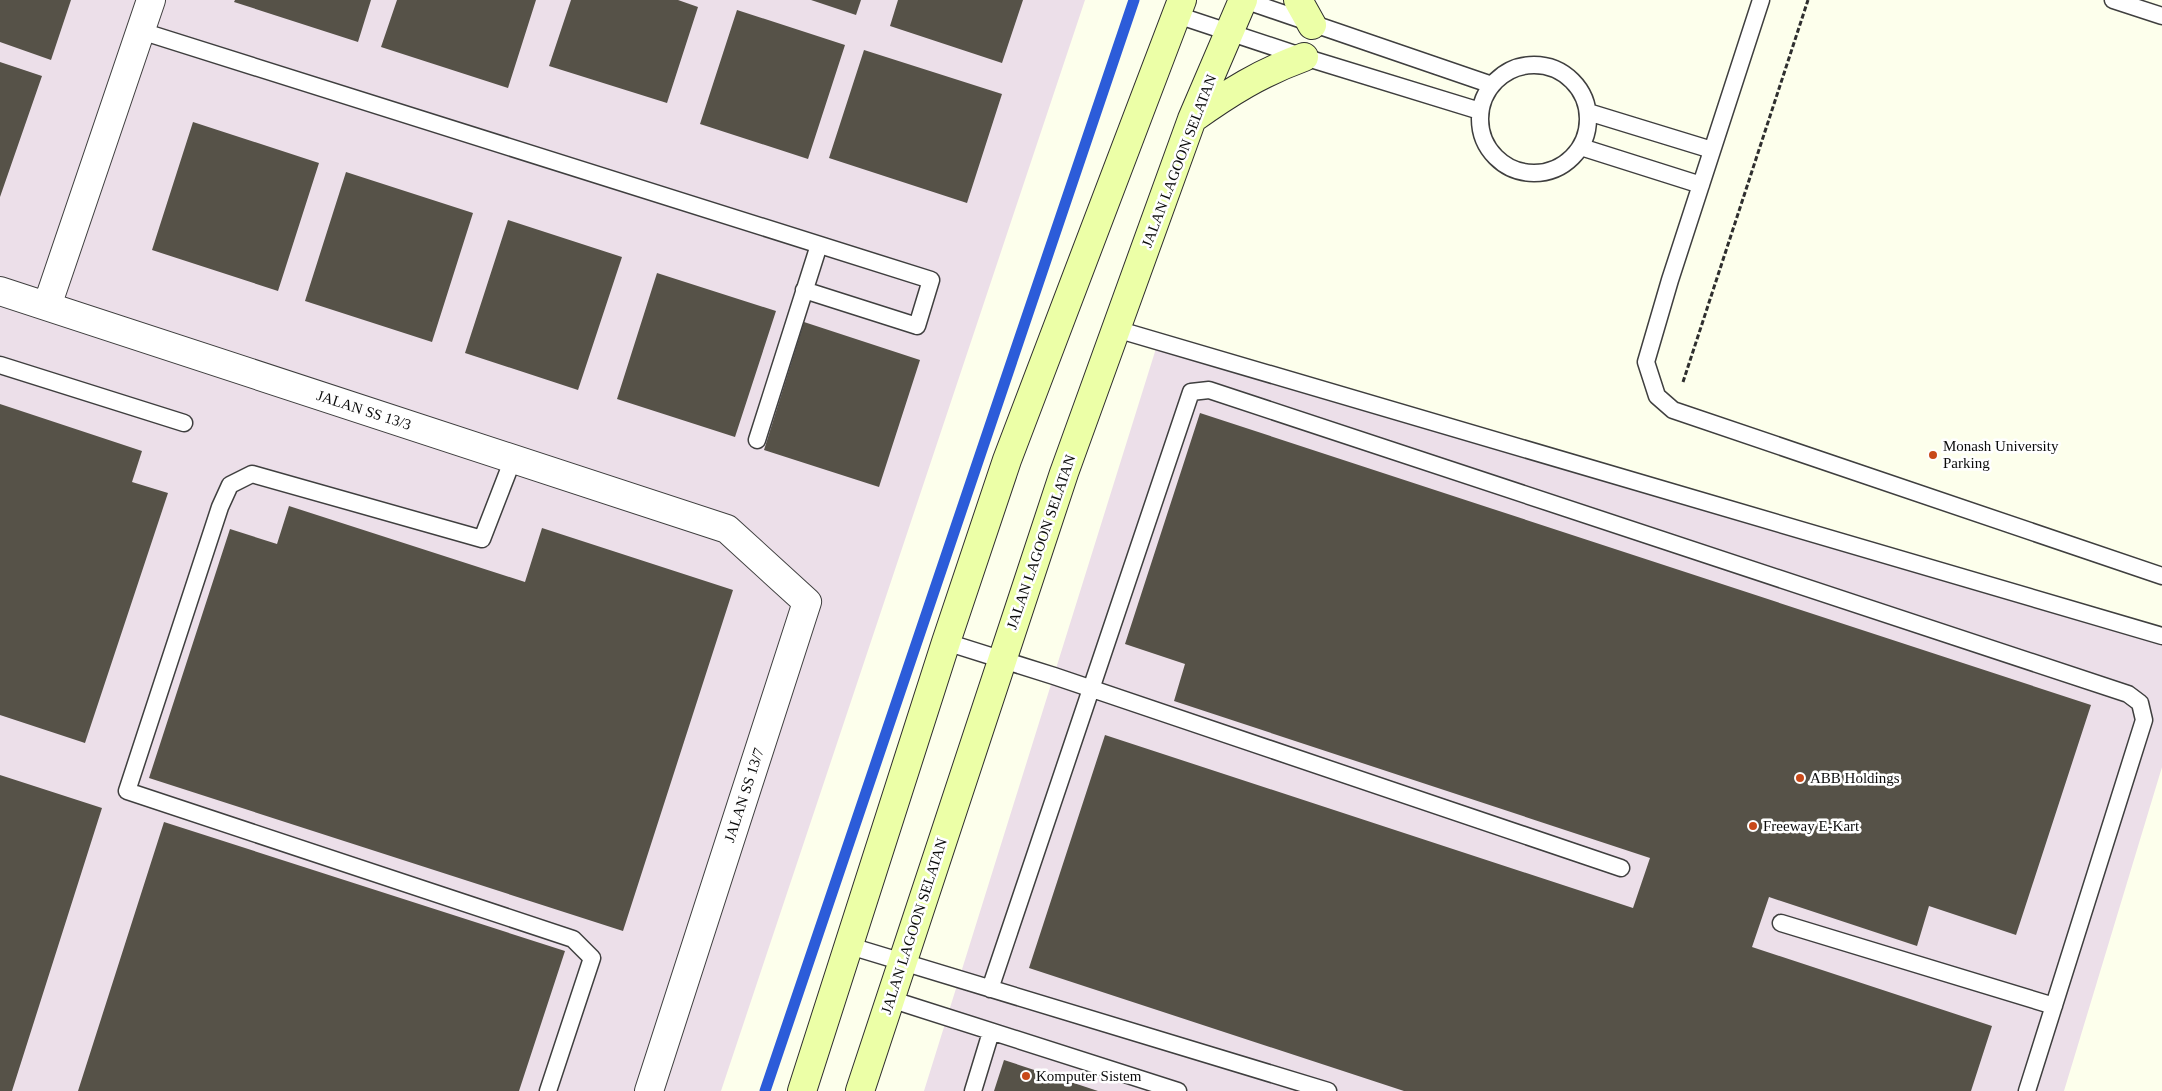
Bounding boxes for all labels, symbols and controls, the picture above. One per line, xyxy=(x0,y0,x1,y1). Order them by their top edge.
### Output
street label: JALAN LAGOON SELATAN xyxy=(1139,72,1219,250)
street label: JALAN SS 13/3 xyxy=(315,387,413,433)
place label: Monash University Parking xyxy=(1943,438,2059,471)
marker: Monash University Parking xyxy=(1927,449,1939,461)
street label: JALAN LAGOON SELATAN xyxy=(1004,452,1079,631)
street label: JALAN SS 13/7 xyxy=(721,745,767,844)
place label: ABB Holdings xyxy=(1810,770,1900,786)
marker: ABB Holdings xyxy=(1794,772,1806,784)
place label: Freeway E-Kart xyxy=(1763,818,1860,834)
marker: Freeway E-Kart xyxy=(1747,820,1759,832)
street label: JALAN LAGOON SELATAN xyxy=(878,836,950,1016)
place label: Komputer Sistem xyxy=(1036,1068,1142,1084)
marker: Komputer Sistem xyxy=(1020,1070,1032,1082)

